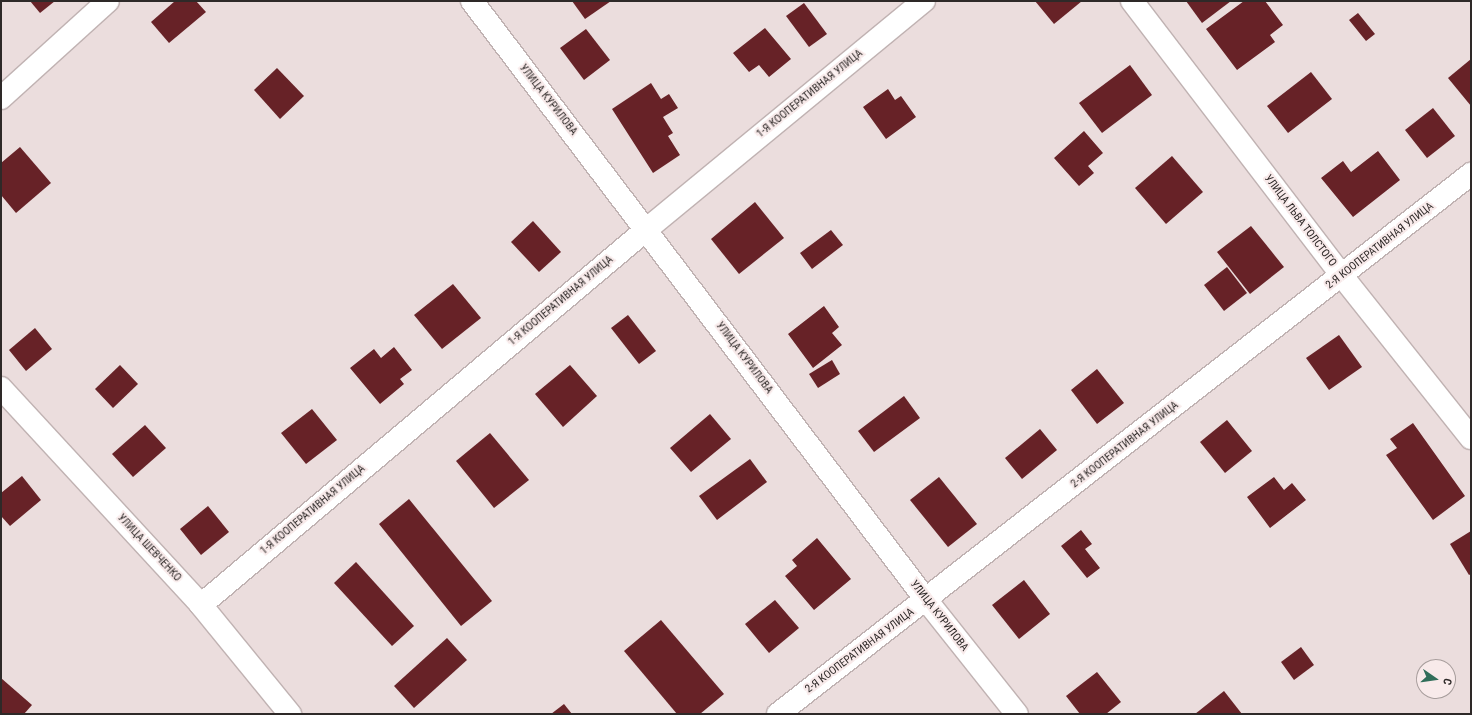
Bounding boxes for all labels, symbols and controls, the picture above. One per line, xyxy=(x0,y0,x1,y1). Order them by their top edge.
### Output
street label: 1-Я КООПЕРАТИВНАЯ УЛИЦА xyxy=(754,47,866,141)
street label: УЛИЦА КУРИЛОВА xyxy=(516,62,580,138)
street label: УЛИЦА ЛЬВА ТОЛСТОГО xyxy=(1261,172,1339,270)
street label: 2-Я КООПЕРАТИВНАЯ УЛИЦА xyxy=(1324,200,1436,292)
street label: 1-Я КООПЕРАТИВНАЯ УЛИЦА xyxy=(506,253,616,349)
street label: УЛИЦА КУРИЛОВА xyxy=(713,320,775,396)
street label: 2-Я КООПЕРАТИВНАЯ УЛИЦА xyxy=(1069,399,1181,491)
street label: 1-Я КООПЕРАТИВНАЯ УЛИЦА xyxy=(258,462,368,558)
street label: УЛИЦА ШЕВЧЕНКО xyxy=(114,512,184,584)
street label: УЛИЦА КУРИЛОВА xyxy=(907,578,971,654)
street label: 2-Я КООПЕРАТИВНАЯ УЛИЦА xyxy=(803,606,917,696)
north arrow xyxy=(1416,659,1456,699)
text: С xyxy=(1440,677,1454,686)

